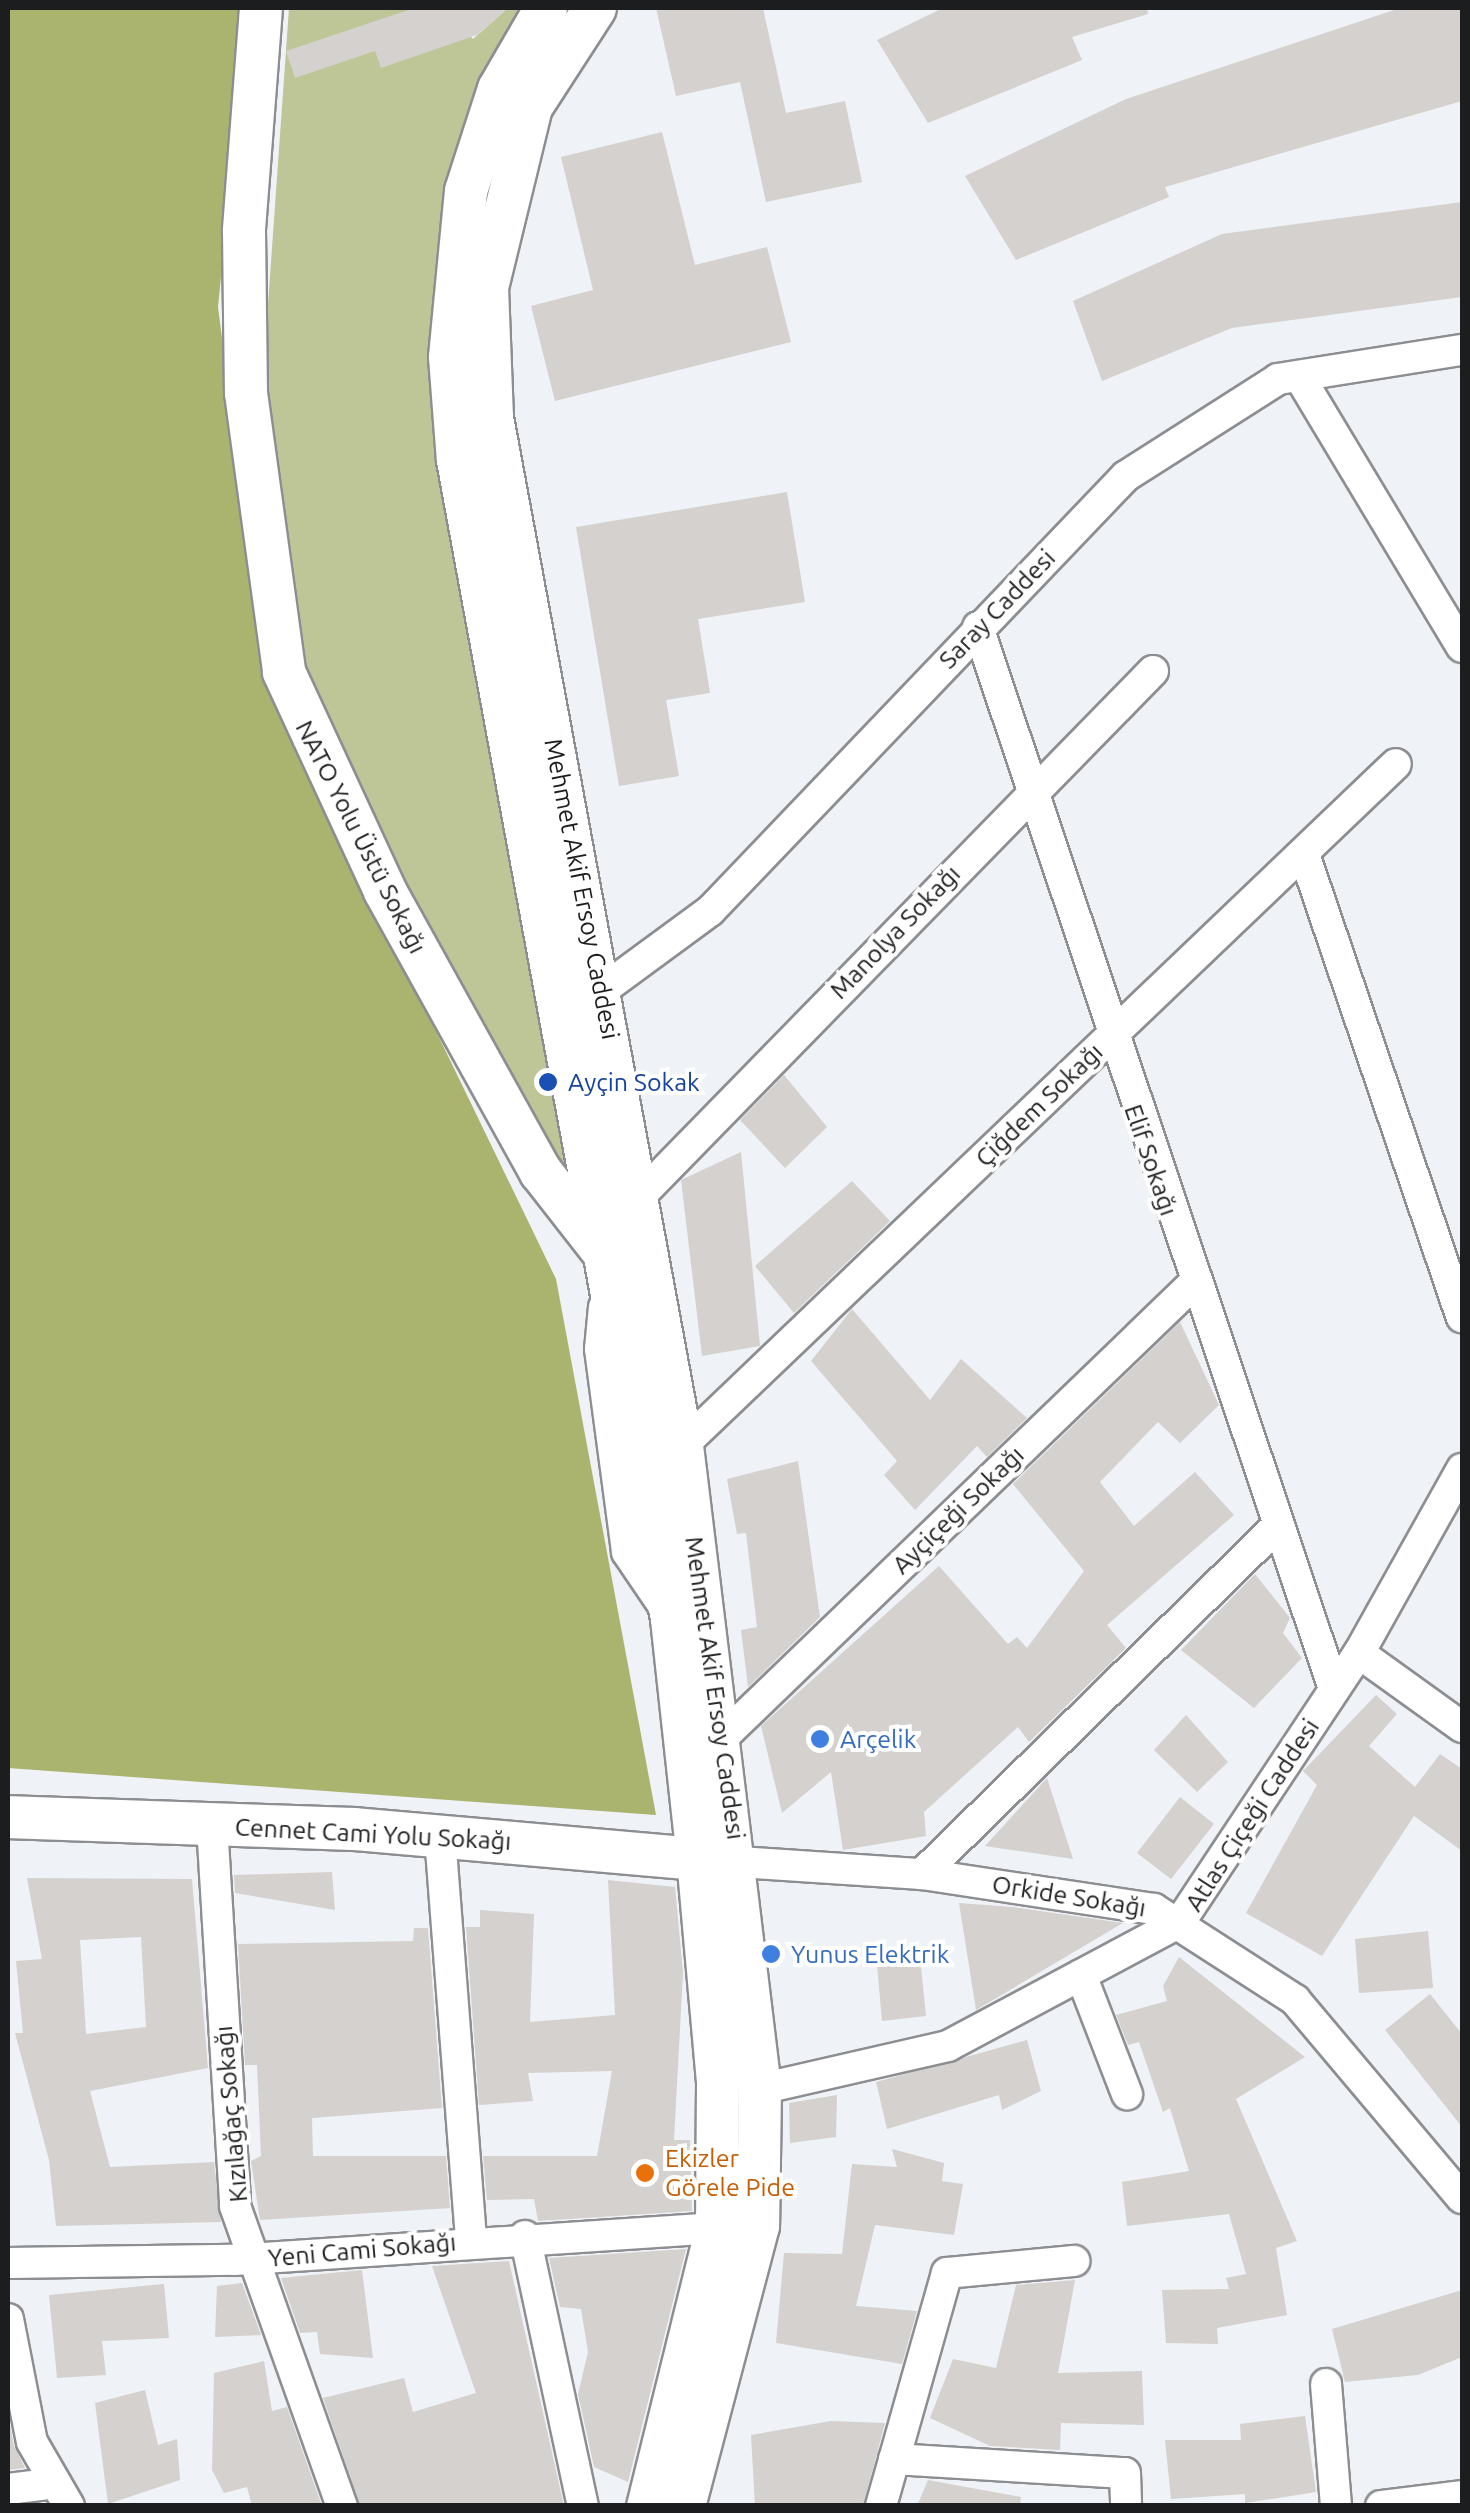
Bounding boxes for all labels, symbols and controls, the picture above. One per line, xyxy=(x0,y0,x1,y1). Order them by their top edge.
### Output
street label: Saray Caddesi xyxy=(933,543,1061,675)
street label: NATO Yolu Üstü Sokağı xyxy=(289,716,433,958)
street label: Mehmet Akif Ersoy Caddesi xyxy=(538,736,626,1042)
street label: Manolya Sokağı xyxy=(824,859,966,1005)
street label: Çiğdem Sokağı xyxy=(969,1037,1109,1173)
place label: Ayçin Sokak xyxy=(568,1067,700,1097)
marker: Ayçin Sokak xyxy=(537,1071,559,1093)
street label: Elif Sokağı xyxy=(1118,1101,1184,1219)
street label: Ayçiçeği Sokağı xyxy=(886,1440,1030,1580)
street label: Mehmet Akif Ersoy Caddesi xyxy=(679,1535,751,1841)
street label: Atlas Çiçeği Caddesi xyxy=(1179,1713,1325,1917)
place label: Arçelik xyxy=(840,1724,916,1754)
marker: Arçelik xyxy=(809,1728,831,1750)
street label: Cennet Cami Yolu Sokağı xyxy=(234,1812,512,1856)
street label: Orkide Sokağı xyxy=(990,1869,1148,1923)
place label: Yunus Elektrik xyxy=(791,1939,949,1969)
marker: Yunus Elektrik xyxy=(760,1943,782,1965)
street label: Kızılağaç Sokağı xyxy=(208,2025,254,2203)
place label: Ekizler Görele Pide xyxy=(665,2144,795,2203)
marker: Ekizler Görele Pide xyxy=(634,2162,656,2184)
street label: Yeni Cami Sokağı xyxy=(267,2227,457,2273)

